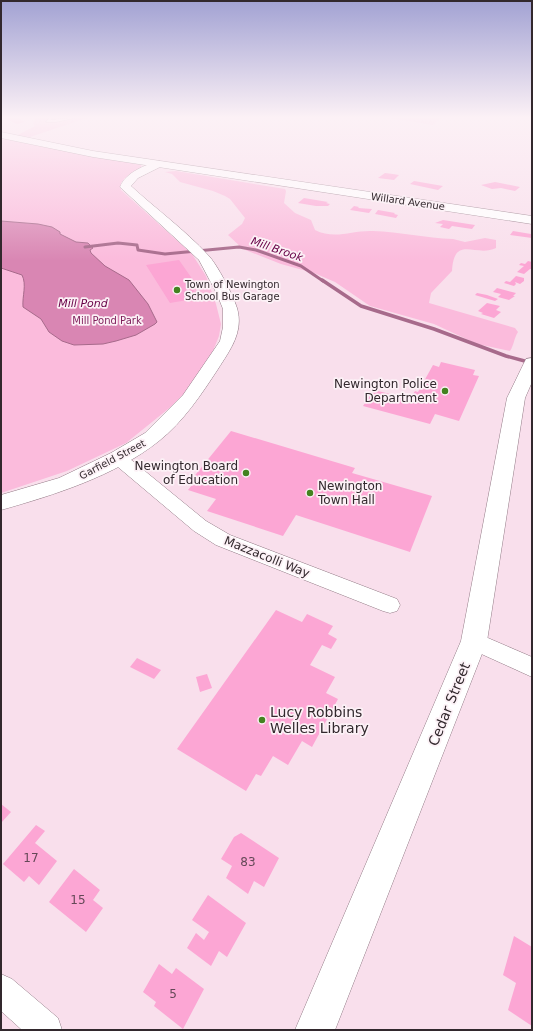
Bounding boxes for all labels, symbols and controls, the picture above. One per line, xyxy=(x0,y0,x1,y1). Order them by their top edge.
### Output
street label: Willard Avenue xyxy=(370,191,446,212)
water label: Mill Brook xyxy=(249,235,305,265)
place label: Town of Newington School Bus Garage xyxy=(184,279,280,302)
marker: Town of Newington School Bus Garage xyxy=(172,285,182,295)
water label: Mill Pond xyxy=(58,297,109,310)
park label: Mill Pond Park xyxy=(72,315,142,326)
place label: Newington Police Department xyxy=(334,377,437,405)
marker: Newington Police Department xyxy=(440,386,450,396)
street label: Garfield Street xyxy=(77,437,147,481)
place label: Newington Board of Education xyxy=(135,459,238,487)
marker: Newington Board of Education xyxy=(241,468,251,478)
place label: Newington Town Hall xyxy=(317,479,382,507)
marker: Newington Town Hall xyxy=(305,488,315,498)
street label: Mazzacolli Way xyxy=(222,533,312,581)
street label: Cedar Street xyxy=(425,659,473,748)
place label: Lucy Robbins Welles Library xyxy=(270,704,369,736)
marker: Lucy Robbins Welles Library xyxy=(257,715,267,725)
house number: 17 xyxy=(23,851,39,865)
house number: 83 xyxy=(240,855,256,869)
house number: 15 xyxy=(70,893,86,907)
house number: 5 xyxy=(169,987,177,1001)

